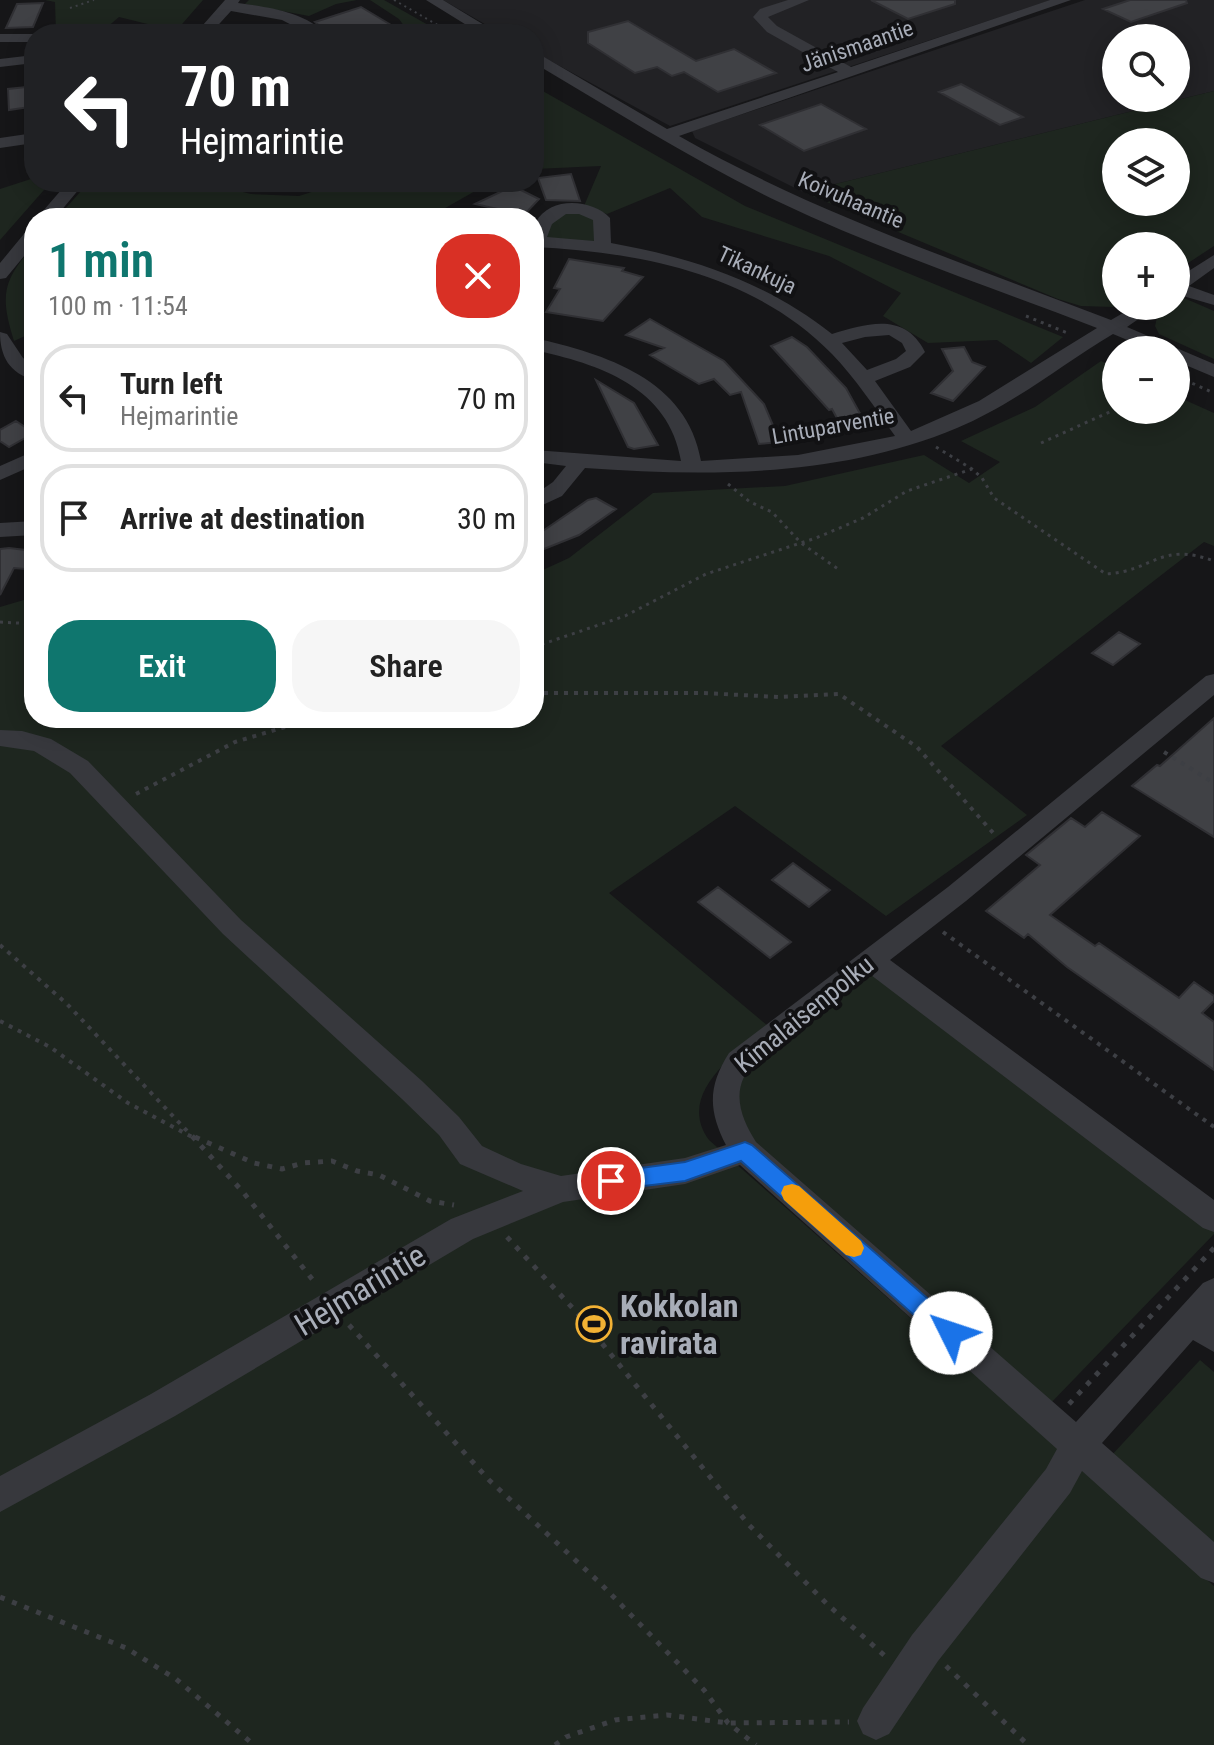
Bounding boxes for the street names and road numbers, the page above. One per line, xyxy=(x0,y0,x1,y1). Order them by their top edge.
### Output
street label: Jänismaantie xyxy=(798,15,916,77)
street label: Koivuhaantie xyxy=(795,167,907,233)
street label: Tikankuja xyxy=(714,241,800,299)
street label: Lintuparventie xyxy=(770,403,896,449)
street label: Kimalaisenpolku xyxy=(729,949,879,1079)
street label: Hejmarintie xyxy=(288,1236,432,1344)

